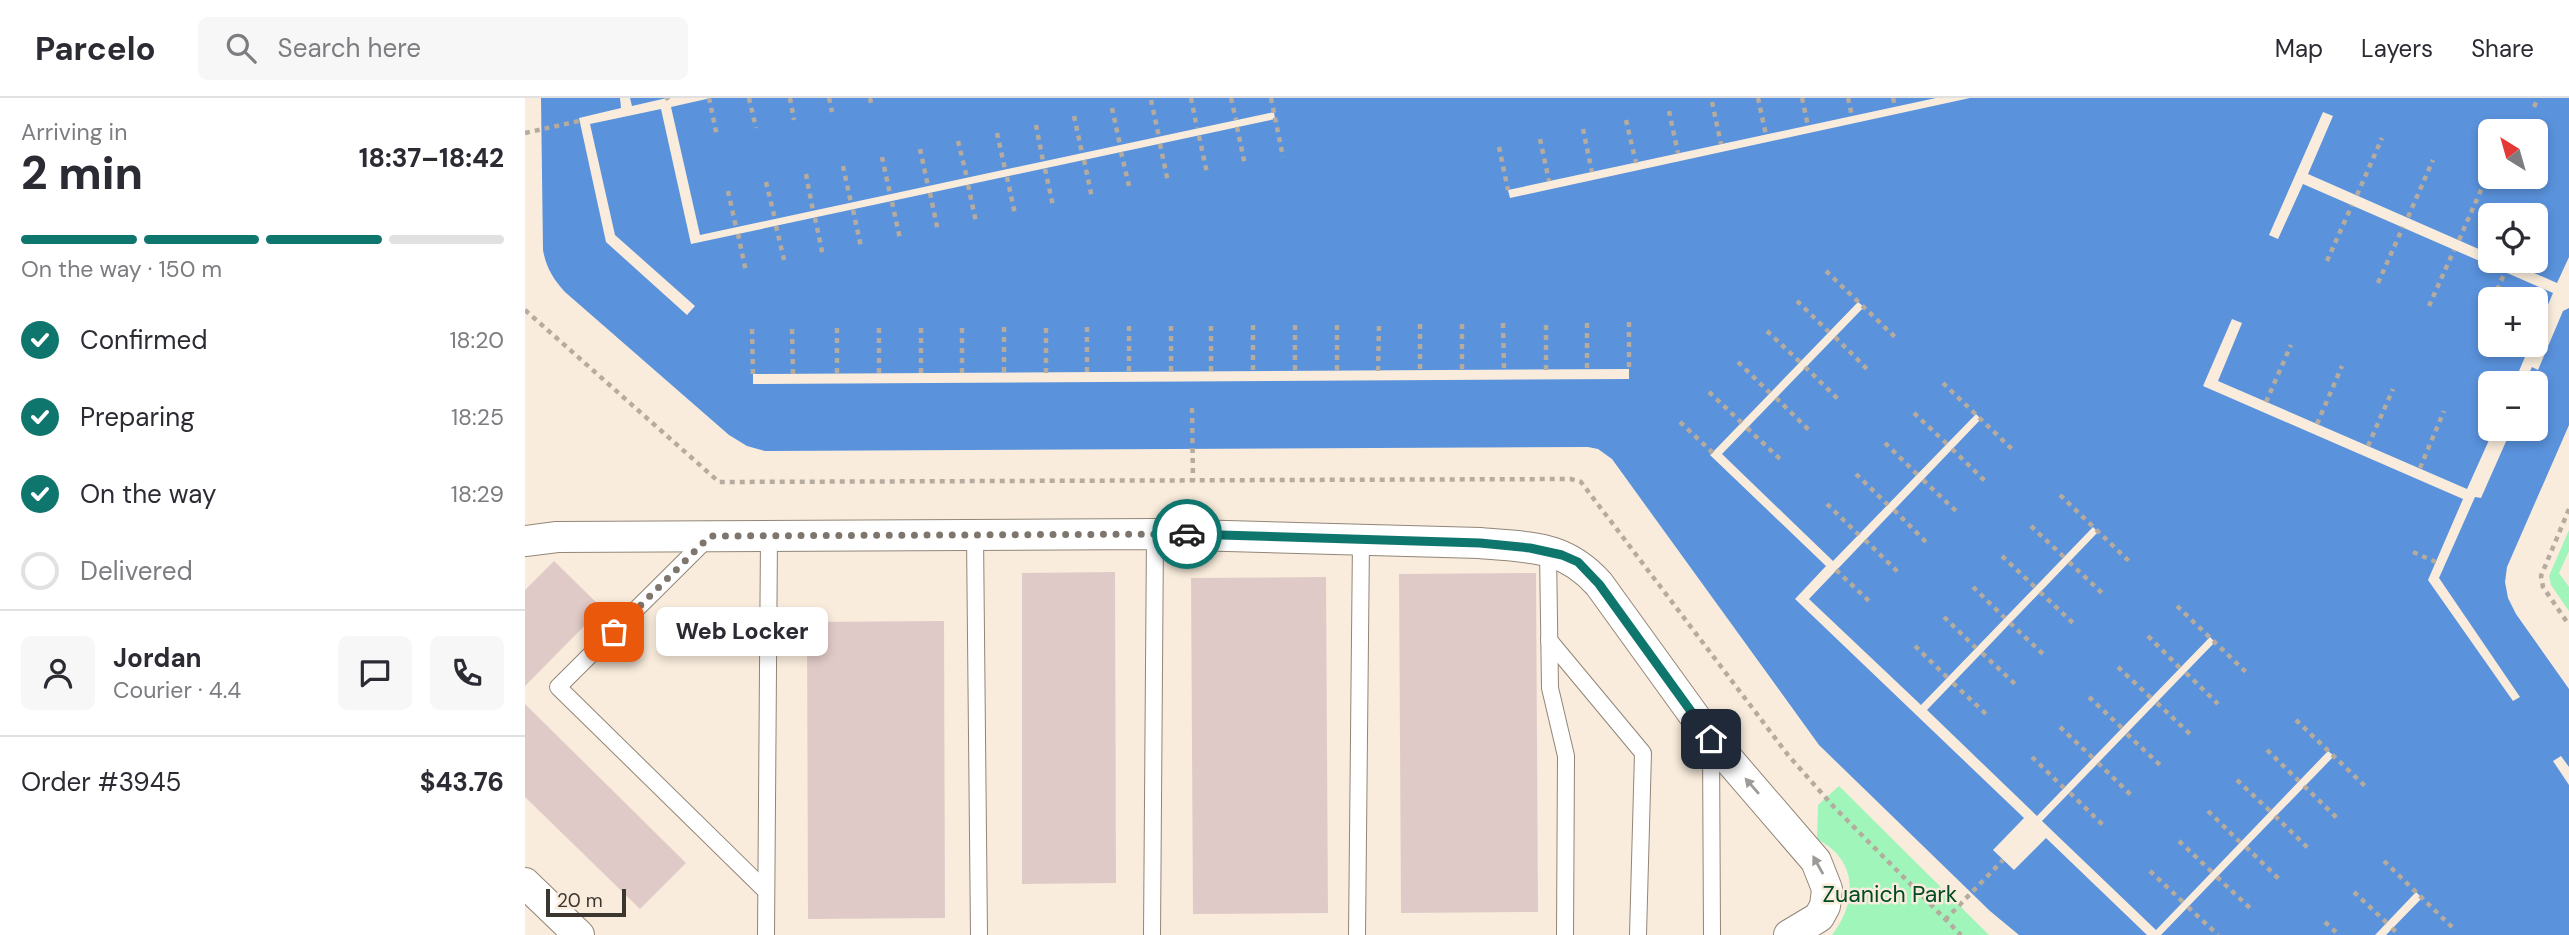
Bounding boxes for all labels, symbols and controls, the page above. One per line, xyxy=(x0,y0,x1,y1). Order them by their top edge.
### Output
search box xyxy=(198,17,688,80)
text: Parcelo xyxy=(35,27,156,70)
icon: search xyxy=(222,29,260,67)
text: Search here xyxy=(278,31,421,65)
text: Map xyxy=(2275,33,2323,64)
text: Layers xyxy=(2361,33,2433,64)
text: Share xyxy=(2471,33,2534,64)
text: Arriving in xyxy=(21,117,127,147)
north arrow xyxy=(2478,119,2548,189)
map controls xyxy=(2478,119,2548,441)
text: 18:37–18:42 xyxy=(359,141,504,175)
text: 2 min xyxy=(21,143,143,203)
button: locate xyxy=(2478,203,2548,273)
text: On the way · 150 m xyxy=(21,254,222,284)
button: + xyxy=(2478,287,2548,357)
icon: check xyxy=(21,321,59,359)
text: Confirmed xyxy=(80,323,207,357)
text: 18:20 xyxy=(449,325,504,355)
button: − xyxy=(2478,371,2548,441)
icon: check xyxy=(21,398,59,436)
text: Preparing xyxy=(80,400,195,434)
text: 18:25 xyxy=(451,402,504,432)
icon: check xyxy=(21,475,59,513)
text: On the way xyxy=(80,477,216,511)
text: 18:29 xyxy=(451,479,504,509)
courier xyxy=(1152,499,1222,569)
icon: car xyxy=(1168,515,1206,553)
text: Delivered xyxy=(80,554,193,588)
pin xyxy=(584,602,644,662)
callout: Web Locker xyxy=(656,608,827,656)
icon: bag xyxy=(595,613,633,651)
text: Web Locker xyxy=(675,616,809,646)
button: person xyxy=(21,636,95,710)
button: chat xyxy=(338,636,412,710)
button: phone xyxy=(430,636,504,710)
text: Jordan xyxy=(113,641,202,675)
text: Courier · 4.4 xyxy=(113,675,241,705)
pin xyxy=(1681,709,1741,769)
icon: home xyxy=(1692,720,1730,758)
text: Order #3945 xyxy=(21,765,181,799)
text: $43.76 xyxy=(420,765,504,799)
one-way arrow xyxy=(1745,777,1760,794)
one-way arrow xyxy=(1812,856,1824,875)
park label: Zuanich Park xyxy=(1823,879,1958,909)
scale bar xyxy=(546,886,627,918)
text: 20 m xyxy=(557,888,603,913)

